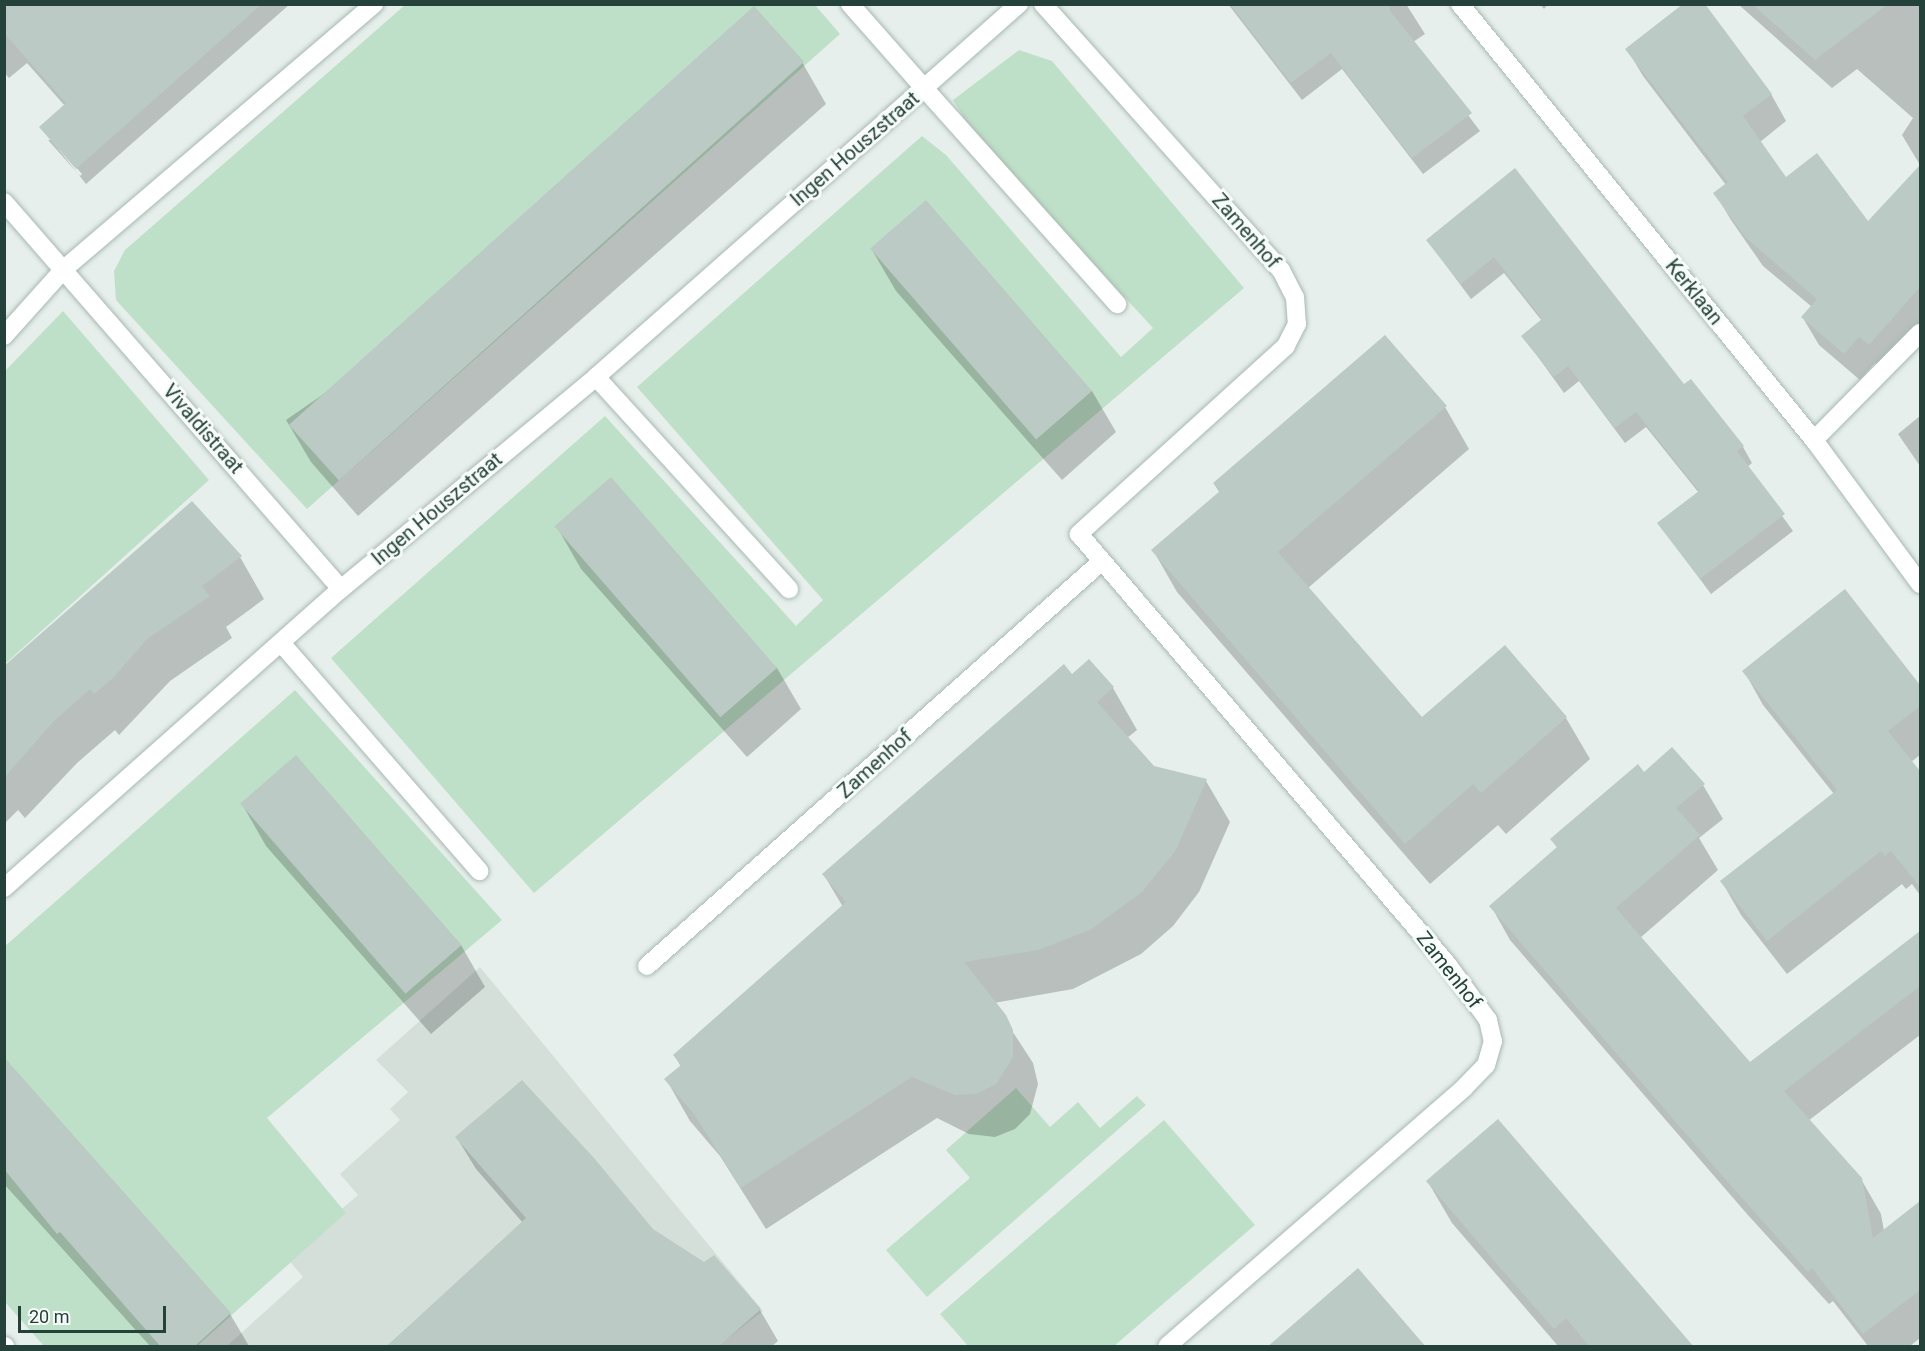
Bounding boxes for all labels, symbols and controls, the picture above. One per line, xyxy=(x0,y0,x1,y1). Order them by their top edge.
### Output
street label: Ingen Houszstraat xyxy=(786,87,924,211)
street label: Zamenhof xyxy=(1207,189,1285,273)
street label: Kerklaan xyxy=(1660,254,1728,330)
street label: Vivaldistraat xyxy=(158,379,248,479)
street label: Ingen Houszstraat xyxy=(367,447,507,571)
street label: Zamenhof xyxy=(833,724,917,804)
street label: Zamenhof xyxy=(1411,927,1487,1013)
scale bar xyxy=(21,1294,170,1332)
text: 20 m xyxy=(29,1306,69,1327)

